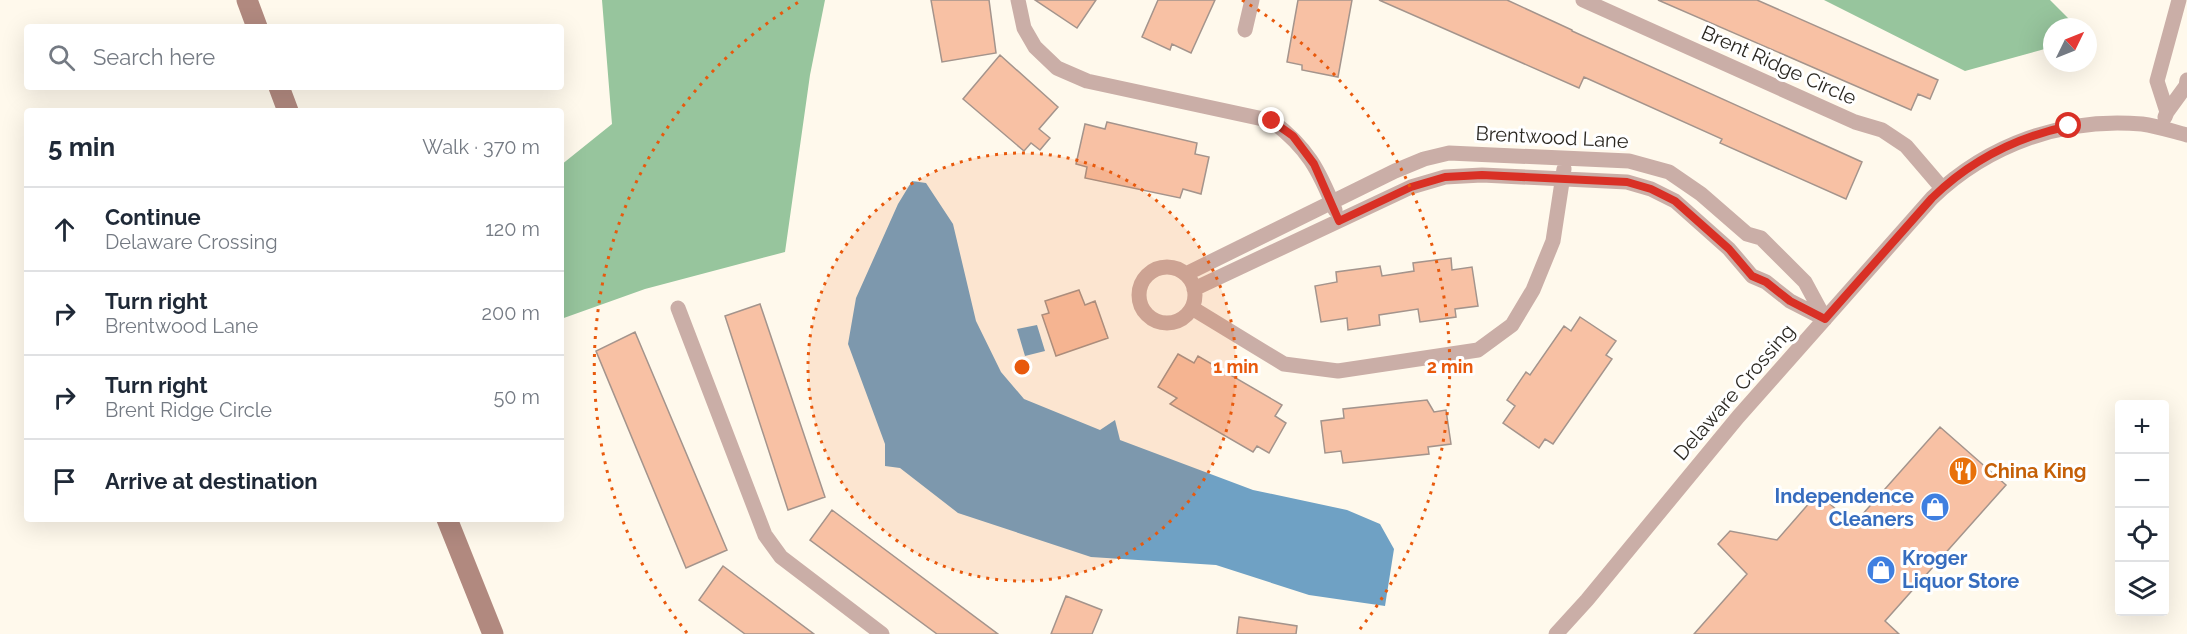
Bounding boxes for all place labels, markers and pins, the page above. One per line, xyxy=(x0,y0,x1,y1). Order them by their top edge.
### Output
centre of rings xyxy=(1012,357,1032,377)
restaurant icon: China King xyxy=(1947,455,1979,487)
place label: China King xyxy=(1984,459,2087,483)
place label: Independence Cleaners xyxy=(1774,484,1914,531)
shop icon: Independence Cleaners xyxy=(1919,491,1951,523)
place label: Kroger Liquor Store xyxy=(1902,546,2019,593)
shop icon: Kroger Liquor Store xyxy=(1865,554,1897,586)

